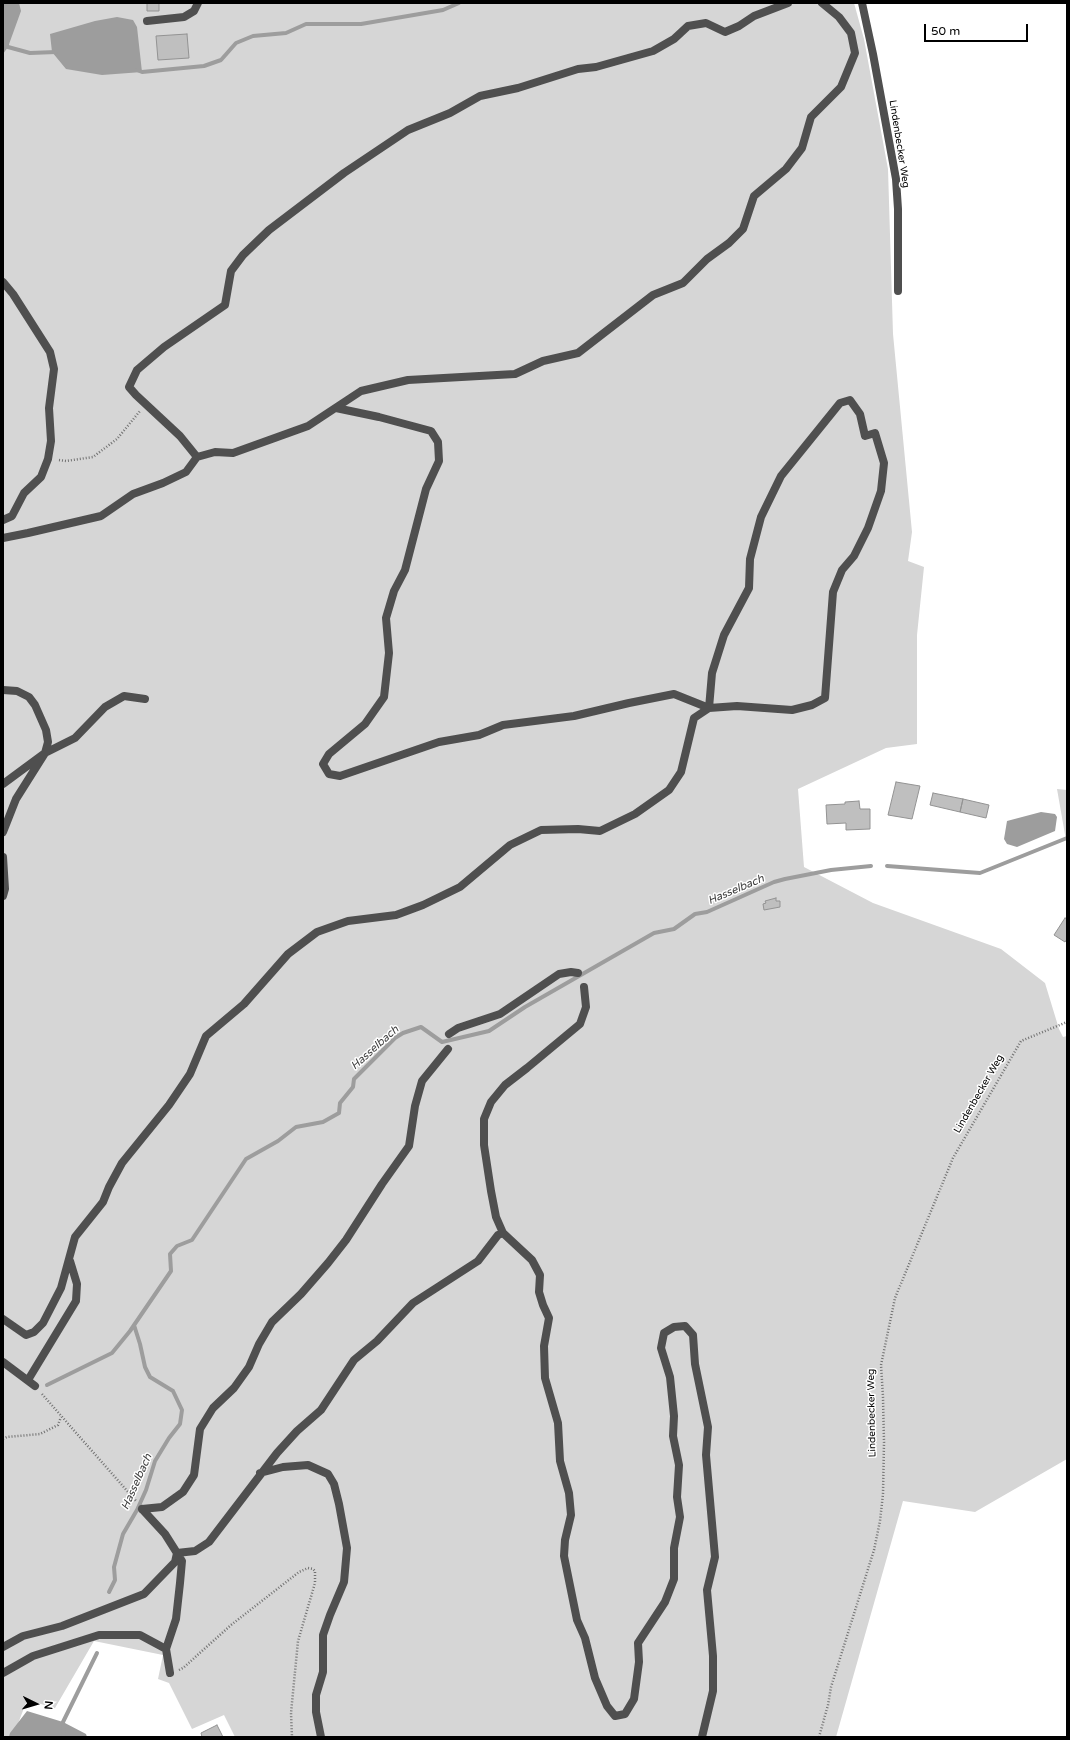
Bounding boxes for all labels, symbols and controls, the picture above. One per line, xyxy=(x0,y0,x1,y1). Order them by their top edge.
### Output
scale bar xyxy=(926,16,1030,42)
text: 50 m xyxy=(931,24,960,38)
street label: Lindenbecker Weg xyxy=(886,99,912,189)
water label: Hasselbach xyxy=(706,872,766,908)
water label: Hasselbach xyxy=(348,1023,402,1073)
street label: Lindenbecker Weg xyxy=(952,1053,1006,1135)
street label: Lindenbecker Weg xyxy=(865,1369,879,1457)
water label: Hasselbach xyxy=(119,1452,155,1512)
north arrow xyxy=(16,1684,56,1724)
text: N xyxy=(42,1700,55,1710)

